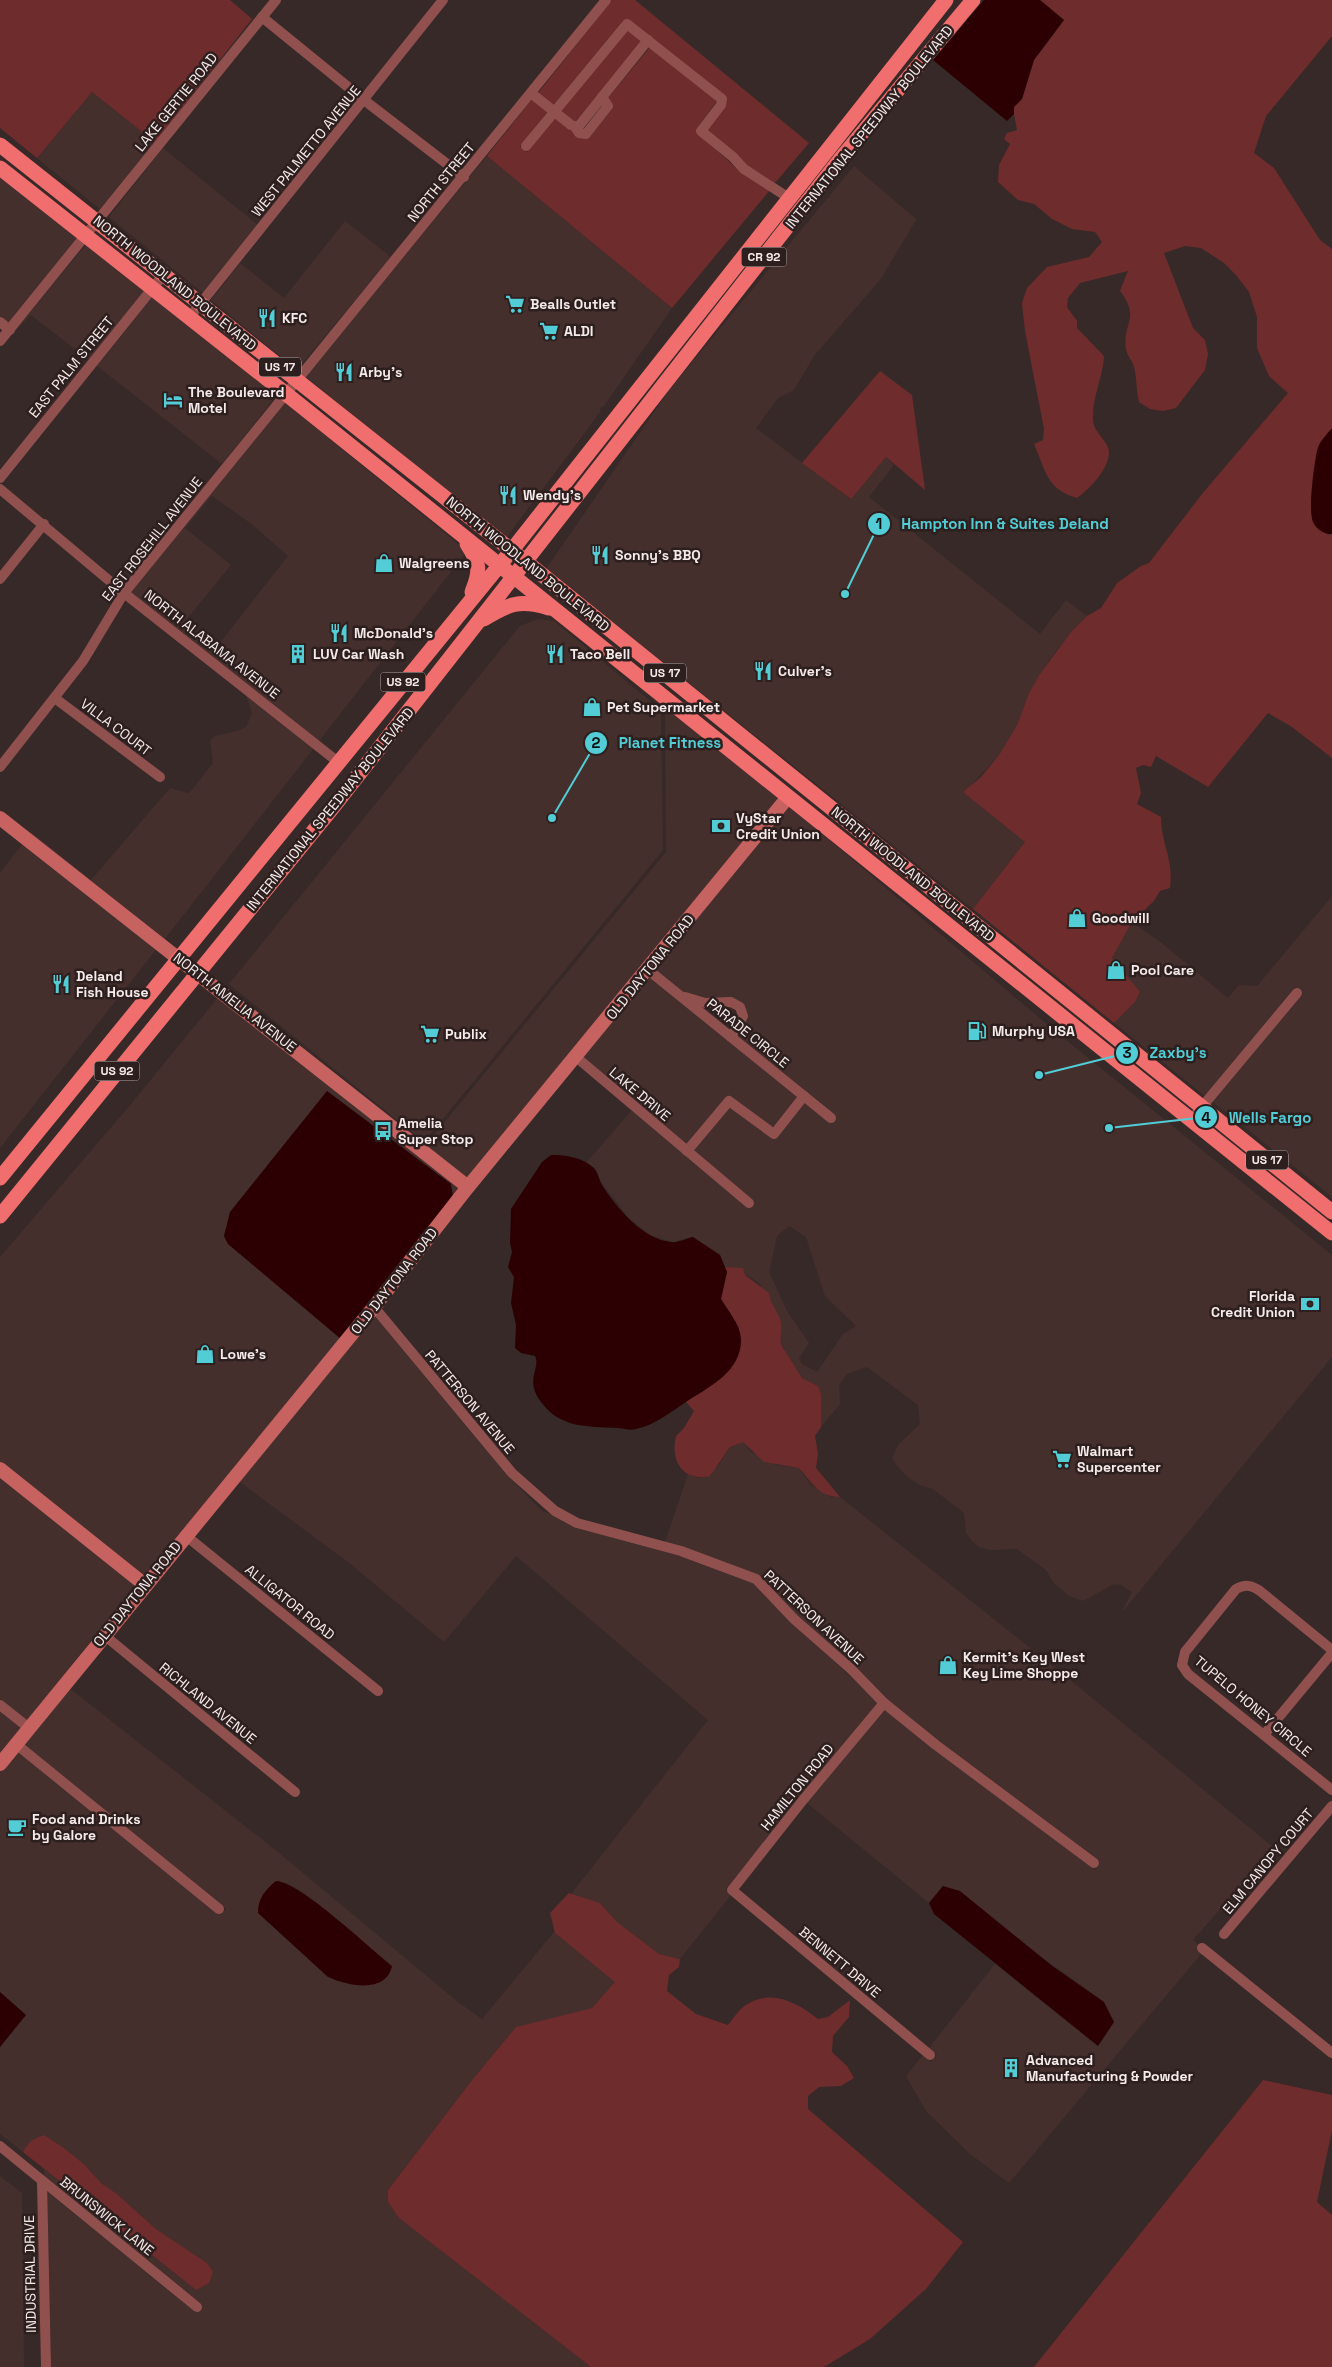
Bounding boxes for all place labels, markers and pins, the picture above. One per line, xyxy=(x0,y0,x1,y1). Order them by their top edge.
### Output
supermarket icon: Bealls Outlet xyxy=(504,293,526,315)
place label: Bealls Outlet xyxy=(530,295,616,313)
restaurant icon: KFC xyxy=(256,307,278,329)
place label: KFC xyxy=(282,309,307,327)
supermarket icon: ALDI xyxy=(538,320,560,342)
place label: ALDI xyxy=(564,322,593,340)
restaurant icon: Arby's xyxy=(333,361,355,383)
place label: Arby's xyxy=(359,363,402,381)
place label: The Boulevard Motel xyxy=(188,383,284,417)
hotel icon: The Boulevard Motel xyxy=(162,389,184,411)
restaurant icon: Wendy's xyxy=(497,484,519,506)
place label: Wendy's xyxy=(523,486,581,504)
callout: Hampton Inn & Suites Deland xyxy=(866,509,1119,539)
restaurant icon: Sonny's BBQ xyxy=(589,544,611,566)
place label: Sonny's BBQ xyxy=(615,546,701,564)
shop icon: Walgreens xyxy=(373,552,395,574)
place label: Walgreens xyxy=(399,554,470,572)
restaurant icon: McDonald's xyxy=(328,622,350,644)
place label: McDonald's xyxy=(354,624,433,642)
building icon: LUV Car Wash xyxy=(287,643,309,665)
restaurant icon: Taco Bell xyxy=(544,643,566,665)
place label: LUV Car Wash xyxy=(313,645,404,663)
place label: Taco Bell xyxy=(570,645,630,663)
restaurant icon: Culver's xyxy=(752,660,774,682)
place label: Culver's xyxy=(778,662,832,680)
shop icon: Pet Supermarket xyxy=(581,696,603,718)
place label: Pet Supermarket xyxy=(607,698,720,716)
callout: Planet Fitness xyxy=(583,728,731,758)
place label: VyStar Credit Union xyxy=(736,809,820,843)
bank icon: VyStar Credit Union xyxy=(710,815,732,837)
shop icon: Goodwill xyxy=(1066,907,1088,929)
place label: Goodwill xyxy=(1092,909,1149,927)
shop icon: Pool Care xyxy=(1105,959,1127,981)
place label: Pool Care xyxy=(1131,961,1194,979)
place label: Deland Fish House xyxy=(76,967,149,1001)
restaurant icon: Deland Fish House xyxy=(50,973,72,995)
fuel station icon: Murphy USA xyxy=(966,1020,988,1042)
place label: Murphy USA xyxy=(992,1022,1075,1040)
supermarket icon: Publix xyxy=(419,1023,441,1045)
place label: Publix xyxy=(445,1025,487,1043)
callout: Zaxby's xyxy=(1115,1038,1217,1068)
callout: Wells Fargo xyxy=(1194,1102,1321,1132)
place label: Amelia Super Stop xyxy=(398,1114,473,1148)
bus stop icon: Amelia Super Stop xyxy=(372,1120,394,1142)
place label: Florida Credit Union xyxy=(1211,1287,1295,1321)
bank icon: Florida Credit Union xyxy=(1299,1293,1321,1315)
shop icon: Lowe's xyxy=(194,1343,216,1365)
place label: Lowe's xyxy=(220,1345,266,1363)
place label: Walmart Supercenter xyxy=(1077,1442,1161,1476)
supermarket icon: Walmart Supercenter xyxy=(1051,1448,1073,1470)
place label: Kermit's Key West Key Lime Shoppe xyxy=(963,1648,1085,1682)
shop icon: Kermit's Key West Key Lime Shoppe xyxy=(937,1654,959,1676)
place label: Food and Drinks by Galore xyxy=(32,1810,141,1844)
cafe icon: Food and Drinks by Galore xyxy=(6,1816,28,1838)
place label: Advanced Manufacturing & Powder xyxy=(1026,2051,1194,2085)
building icon: Advanced Manufacturing & Powder xyxy=(1000,2057,1022,2079)

